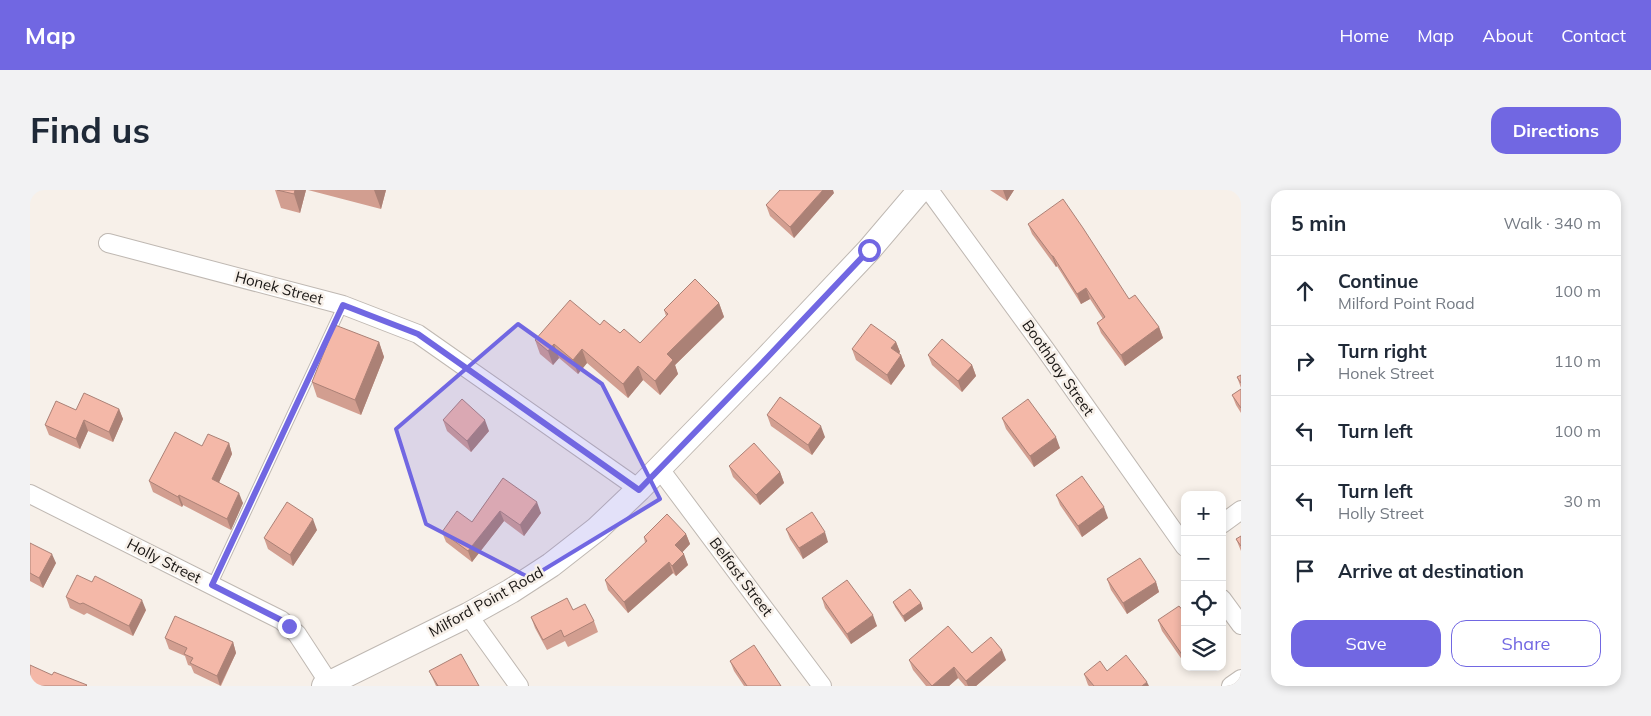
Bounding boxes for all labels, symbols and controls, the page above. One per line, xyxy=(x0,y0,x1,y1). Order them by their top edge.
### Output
text: Map xyxy=(25,20,76,50)
text: Home xyxy=(1339,24,1389,47)
text: Map xyxy=(1417,24,1454,47)
text: About xyxy=(1482,24,1533,47)
text: Contact xyxy=(1561,24,1626,47)
button: Directions xyxy=(1491,107,1621,154)
text: Find us xyxy=(30,108,150,152)
text: 5 min xyxy=(1291,210,1346,236)
text: Walk · 340 m xyxy=(1503,213,1601,233)
route start xyxy=(858,239,881,262)
street label: Honek Street xyxy=(233,267,325,308)
text: Continue xyxy=(1338,269,1418,293)
icon: ahead xyxy=(1291,277,1319,305)
text: 100 m xyxy=(1554,281,1601,301)
text: Milford Point Road xyxy=(1338,293,1475,313)
street label: Boothbay Street xyxy=(1018,316,1098,419)
text: Turn right xyxy=(1338,339,1427,363)
icon: right xyxy=(1291,347,1319,375)
text: 110 m xyxy=(1554,351,1601,371)
text: Honek Street xyxy=(1338,363,1434,383)
icon: left xyxy=(1291,417,1319,445)
text: Turn left xyxy=(1338,419,1413,443)
text: 100 m xyxy=(1554,421,1601,441)
text: Turn left xyxy=(1338,479,1413,503)
icon: left xyxy=(1291,487,1319,515)
map controls xyxy=(1181,491,1226,671)
button: + xyxy=(1181,491,1226,536)
text: 30 m xyxy=(1564,491,1601,511)
text: Holly Street xyxy=(1338,503,1424,523)
street label: Belfast Street xyxy=(706,533,777,620)
street label: Holly Street xyxy=(124,534,204,587)
button: − xyxy=(1181,536,1226,581)
icon: arrive xyxy=(1291,557,1319,585)
text: Arrive at destination xyxy=(1338,559,1524,583)
street label: Milford Point Road xyxy=(425,562,546,641)
button: locate xyxy=(1181,581,1226,626)
route end xyxy=(278,615,301,638)
button: Save xyxy=(1291,620,1441,667)
button: Share xyxy=(1451,620,1601,667)
button: layers xyxy=(1181,626,1226,671)

